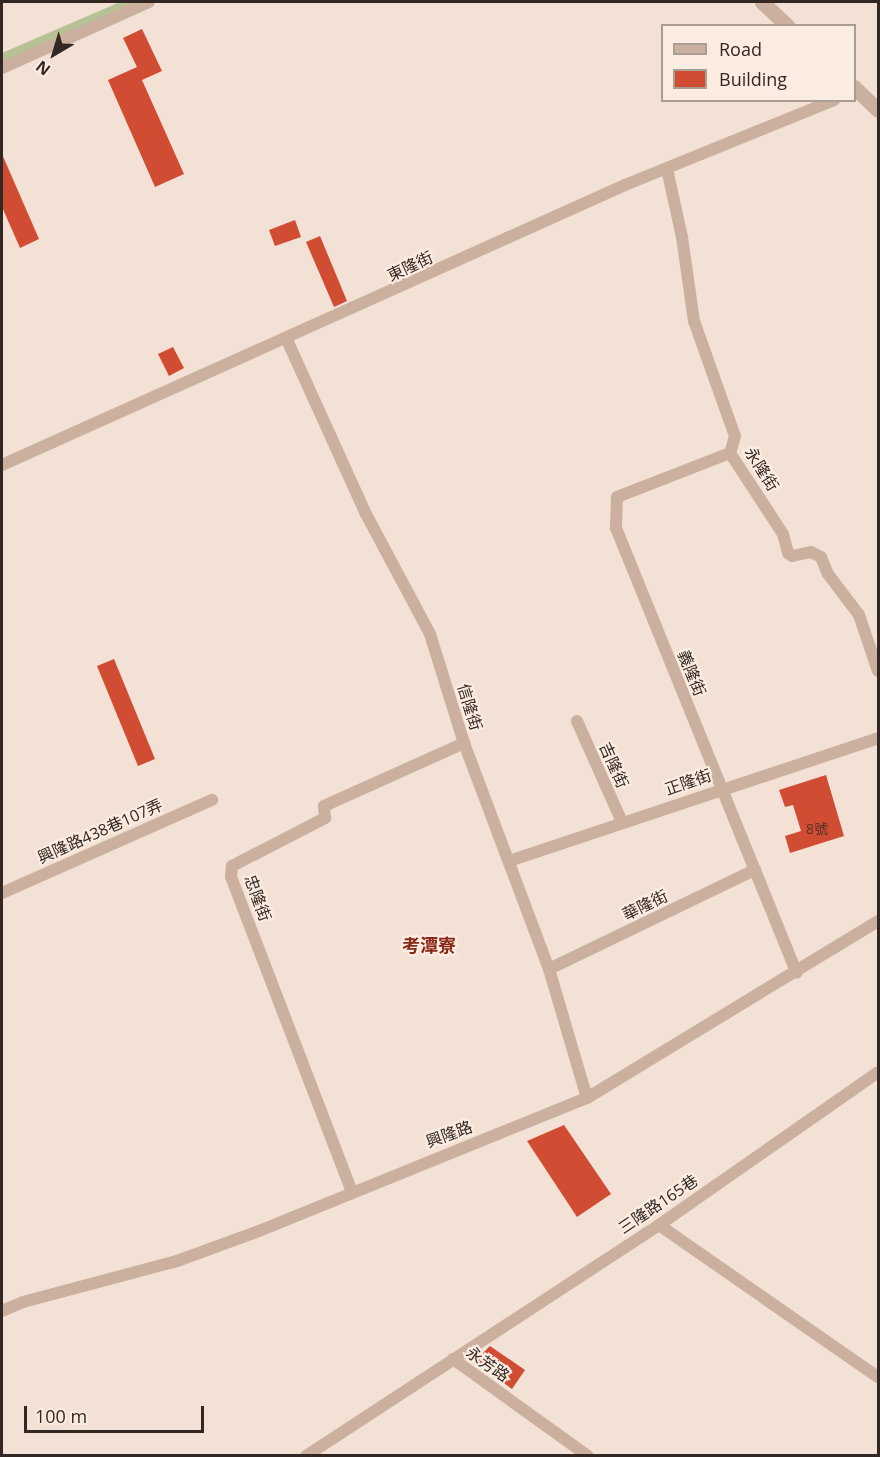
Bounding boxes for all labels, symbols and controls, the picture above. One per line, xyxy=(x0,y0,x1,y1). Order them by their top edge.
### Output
north arrow xyxy=(24,24,84,84)
legend xyxy=(661,24,856,102)
text: Road xyxy=(719,37,762,61)
text: N xyxy=(31,56,55,81)
text: Building xyxy=(719,67,787,91)
street label: 東隆街 xyxy=(384,247,436,285)
street label: 永隆街 xyxy=(741,444,783,494)
street label: 義隆街 xyxy=(674,647,710,699)
street label: 信隆街 xyxy=(454,681,486,733)
street label: 吉隆街 xyxy=(595,739,633,791)
street label: 正隆街 xyxy=(662,765,714,799)
street label: 興隆路438巷107弄 xyxy=(34,795,166,867)
house number: 8號 xyxy=(806,821,828,837)
street label: 忠隆街 xyxy=(241,872,275,924)
street label: 華隆街 xyxy=(619,886,671,924)
district label: 考潭寮 xyxy=(402,934,456,956)
street label: 興隆路 xyxy=(423,1117,475,1151)
street label: 三隆路165巷 xyxy=(615,1170,701,1238)
street label: 永芳路 xyxy=(463,1342,513,1386)
scale bar xyxy=(27,1394,207,1432)
text: 100 m xyxy=(35,1404,87,1428)

